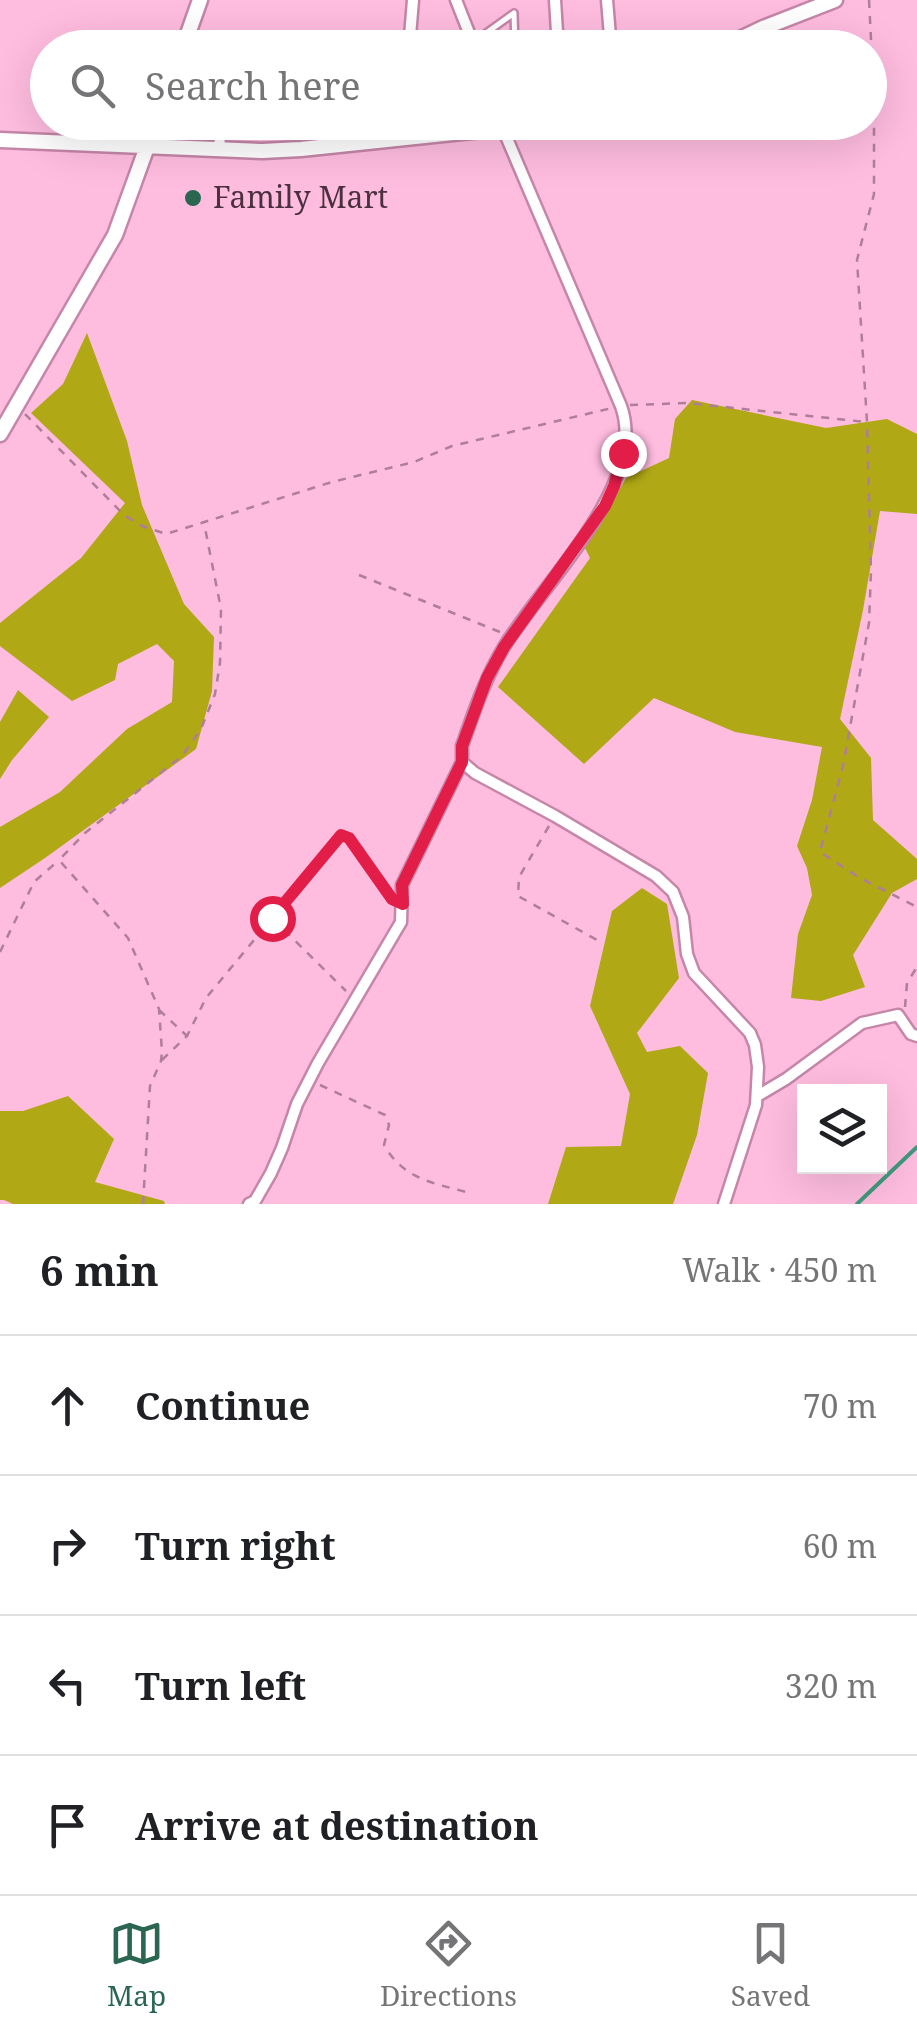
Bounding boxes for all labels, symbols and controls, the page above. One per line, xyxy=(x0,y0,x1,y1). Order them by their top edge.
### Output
search box xyxy=(30,30,887,140)
icon: search xyxy=(65,58,120,113)
text: Search here xyxy=(145,59,361,111)
place label: Family Mart xyxy=(213,176,388,217)
marker: Family Mart xyxy=(182,187,204,209)
route end xyxy=(601,431,647,477)
route start xyxy=(250,896,296,942)
map controls xyxy=(797,1084,887,1174)
button: layers xyxy=(797,1084,887,1174)
text: 6 min xyxy=(40,1241,159,1298)
text: Walk · 450 m xyxy=(682,1248,877,1291)
icon: ahead xyxy=(40,1378,95,1433)
text: Continue xyxy=(135,1379,310,1431)
text: 70 m xyxy=(803,1384,877,1427)
icon: right xyxy=(40,1518,95,1573)
text: Turn right xyxy=(135,1519,336,1571)
text: 60 m xyxy=(803,1524,877,1567)
icon: left xyxy=(40,1658,95,1713)
text: Turn left xyxy=(135,1659,306,1711)
text: 320 m xyxy=(785,1664,877,1707)
icon: arrive xyxy=(40,1798,95,1853)
text: Arrive at destination xyxy=(135,1799,539,1851)
tab: Map xyxy=(107,1916,166,2014)
tab: Directions xyxy=(380,1916,517,2014)
tab: Saved xyxy=(731,1916,810,2014)

